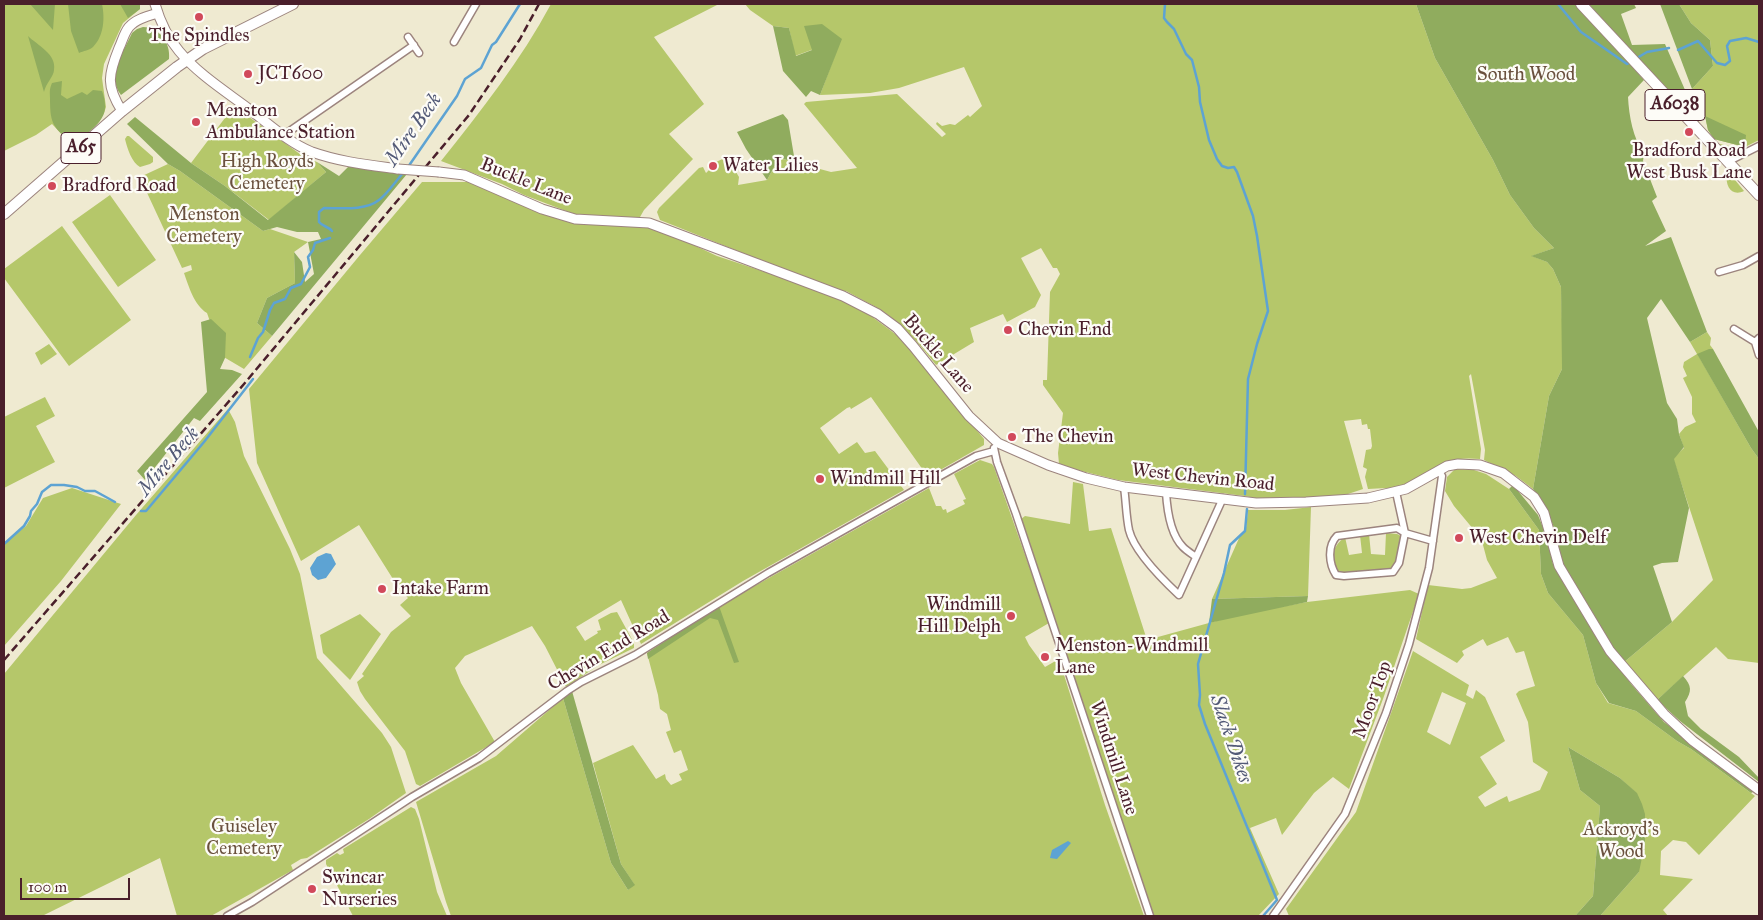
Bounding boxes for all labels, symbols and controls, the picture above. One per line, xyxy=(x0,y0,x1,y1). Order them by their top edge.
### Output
marker: The Spindles xyxy=(193,11,205,23)
place label: The Spindles xyxy=(149,25,249,47)
place label: JCT600 xyxy=(258,63,323,85)
park label: South Wood xyxy=(1477,64,1575,86)
marker: JCT600 xyxy=(242,68,254,80)
water label: Mire Beck xyxy=(380,89,448,171)
road number: A6038 xyxy=(1645,90,1705,120)
place label: Menston Ambulance Station xyxy=(206,100,355,144)
marker: Menston Ambulance Station xyxy=(190,116,202,128)
marker: Bradford Road West Busk Lane xyxy=(1683,126,1695,138)
road number: A65 xyxy=(61,132,101,164)
place label: Bradford Road West Busk Lane xyxy=(1626,140,1752,184)
park label: High Royds Cemetery xyxy=(220,151,314,195)
street label: Buckle Lane xyxy=(477,153,575,211)
place label: Water Lilies xyxy=(723,155,818,177)
marker: Water Lilies xyxy=(707,160,719,172)
place label: Bradford Road xyxy=(62,175,176,197)
marker: Bradford Road xyxy=(46,180,58,192)
park label: Menston Cemetery xyxy=(166,204,242,248)
street label: Buckle Lane xyxy=(898,310,978,398)
place label: Chevin End xyxy=(1018,319,1111,341)
marker: Chevin End xyxy=(1002,324,1014,336)
water label: Mire Beck xyxy=(133,423,205,501)
place label: The Chevin xyxy=(1022,426,1114,448)
marker: The Chevin xyxy=(1006,431,1018,443)
street label: West Chevin Road xyxy=(1130,459,1276,497)
place label: Windmill Hill xyxy=(830,468,941,490)
marker: Windmill Hill xyxy=(814,473,826,485)
place label: West Chevin Delf xyxy=(1469,527,1606,549)
marker: West Chevin Delf xyxy=(1453,532,1465,544)
place label: Intake Farm xyxy=(392,578,489,600)
marker: Intake Farm xyxy=(376,583,388,595)
place label: Windmill Hill Delph xyxy=(917,594,1001,638)
street label: Chevin End Road xyxy=(544,606,674,696)
marker: Windmill Hill Delph xyxy=(1005,610,1017,622)
place label: Menston-Windmill Lane xyxy=(1055,635,1209,679)
marker: Menston-Windmill Lane xyxy=(1039,651,1051,663)
street label: Moor Top xyxy=(1349,658,1397,742)
water label: Slack Dikes xyxy=(1204,692,1256,786)
street label: Windmill Lane xyxy=(1084,698,1142,818)
park label: Guiseley Cemetery xyxy=(206,816,282,860)
park label: Ackroyd's Wood xyxy=(1583,819,1659,863)
place label: Swincar Nurseries xyxy=(322,867,397,911)
scale bar xyxy=(22,868,132,900)
text: 100 m xyxy=(28,878,67,896)
marker: Swincar Nurseries xyxy=(306,883,318,895)

